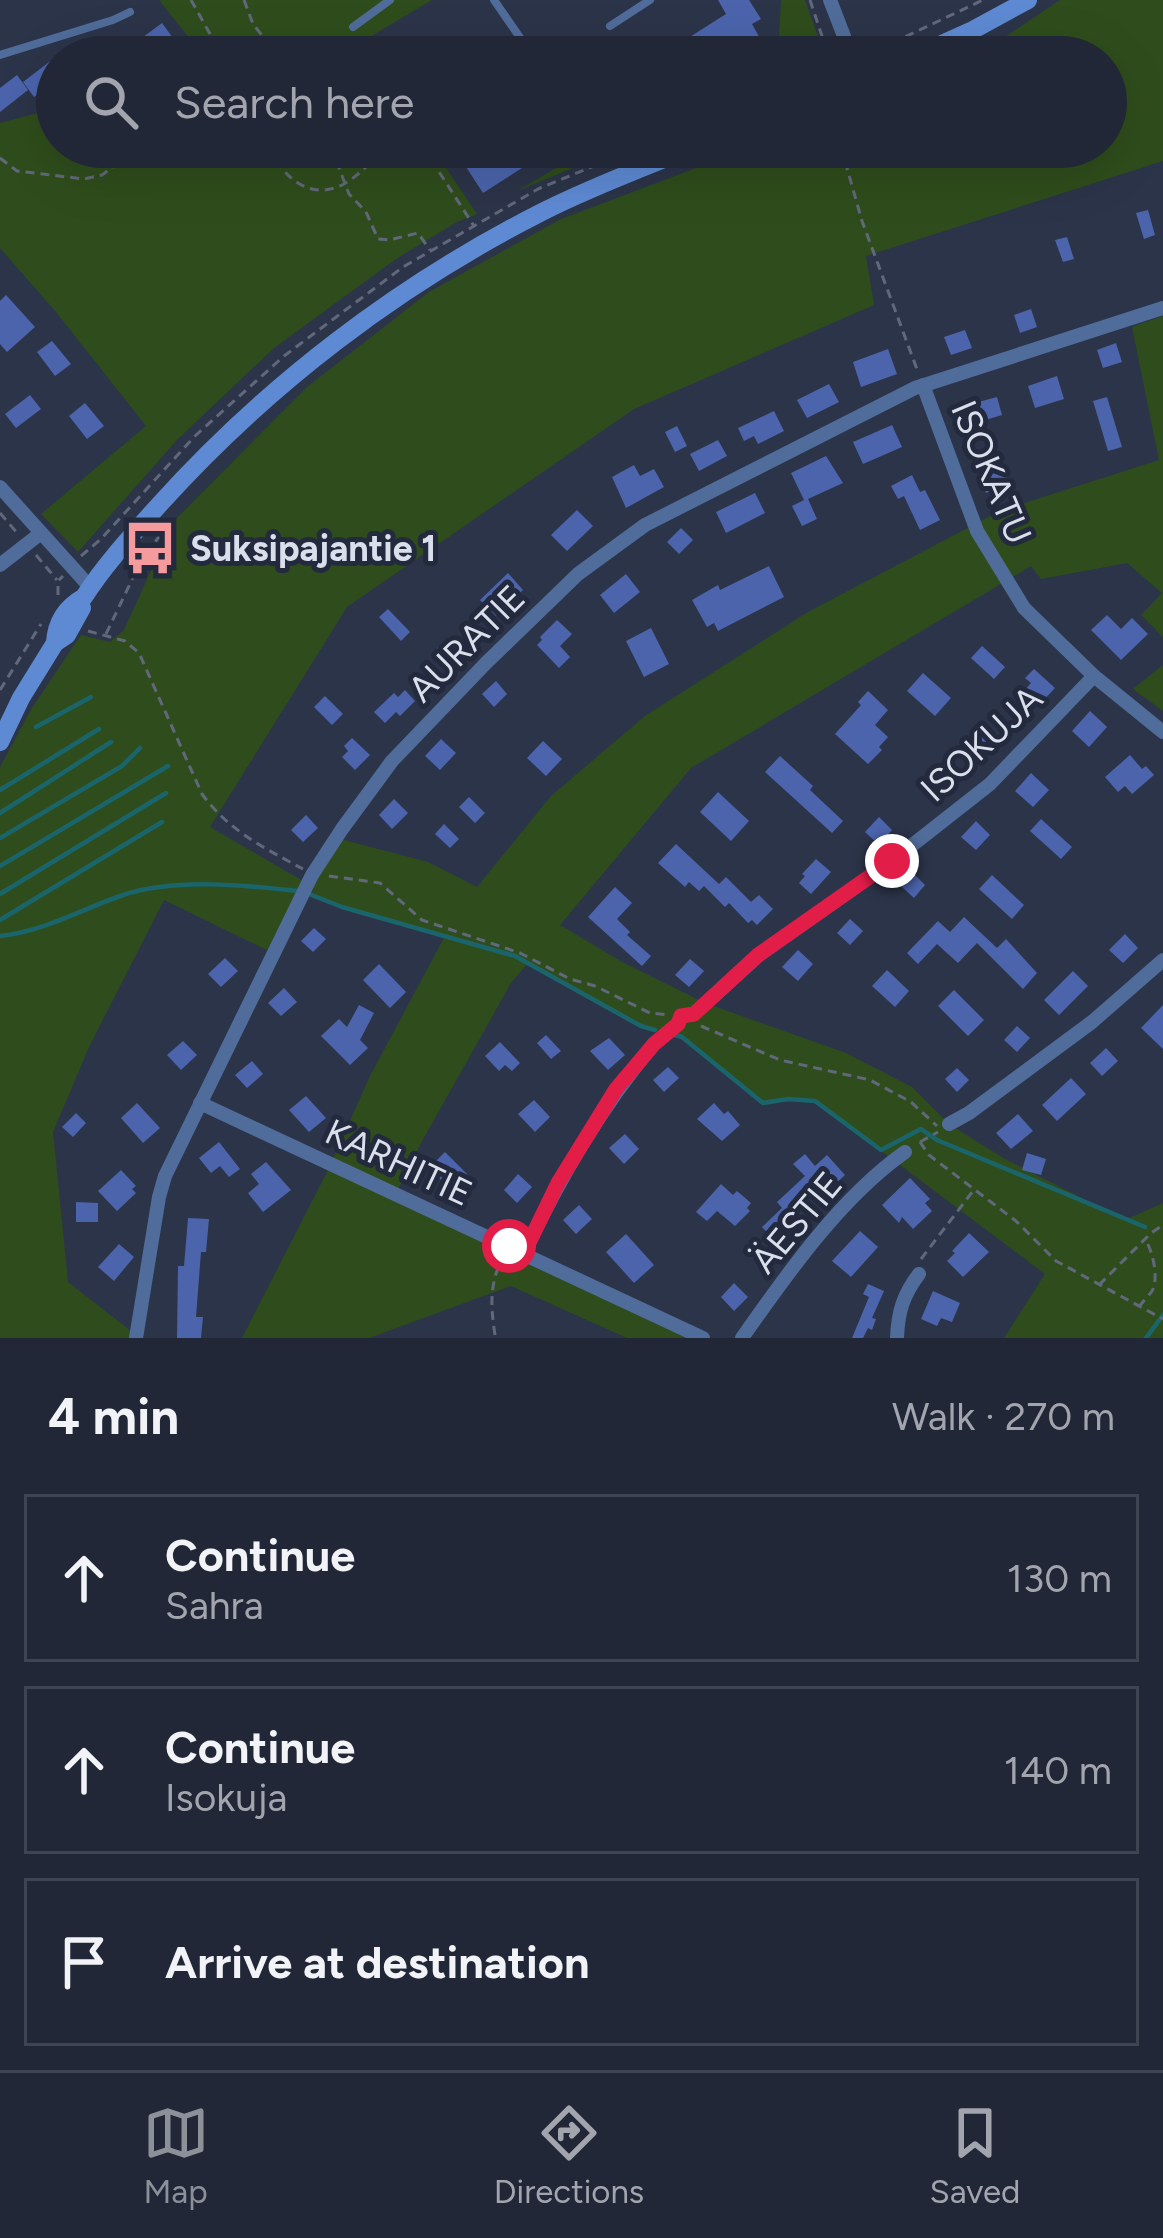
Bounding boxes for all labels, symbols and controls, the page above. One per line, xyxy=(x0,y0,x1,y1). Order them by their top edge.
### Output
search box xyxy=(36,36,1127,168)
icon: search xyxy=(78,69,144,135)
text: Search here xyxy=(174,75,414,129)
street label: ISOKATU xyxy=(942,394,1041,550)
bus stop icon: Suksipajantie 1 xyxy=(121,519,179,577)
place label: Suksipajantie 1 xyxy=(190,527,436,570)
street label: AURATIE xyxy=(399,576,534,711)
street label: ISOKUJA xyxy=(912,676,1051,810)
route end xyxy=(865,834,919,888)
street label: KARHITIE xyxy=(319,1110,479,1215)
street label: ÄESTIE xyxy=(742,1163,851,1282)
route start xyxy=(482,1219,536,1273)
text: 4 min xyxy=(48,1386,179,1447)
text: Walk · 270 m xyxy=(892,1393,1115,1440)
text: Continue xyxy=(165,1528,355,1582)
icon: ahead xyxy=(51,1545,117,1611)
text: 130 m xyxy=(1007,1555,1112,1602)
text: Sahra xyxy=(165,1582,264,1629)
text: Continue xyxy=(165,1720,355,1774)
icon: ahead xyxy=(51,1737,117,1803)
text: 140 m xyxy=(1004,1747,1112,1794)
text: Isokuja xyxy=(165,1774,287,1821)
icon: arrive xyxy=(51,1929,117,1995)
text: Arrive at destination xyxy=(165,1935,589,1989)
tab: Map xyxy=(143,2100,209,2211)
tab: Directions xyxy=(494,2100,644,2211)
tab: Saved xyxy=(929,2100,1020,2211)

